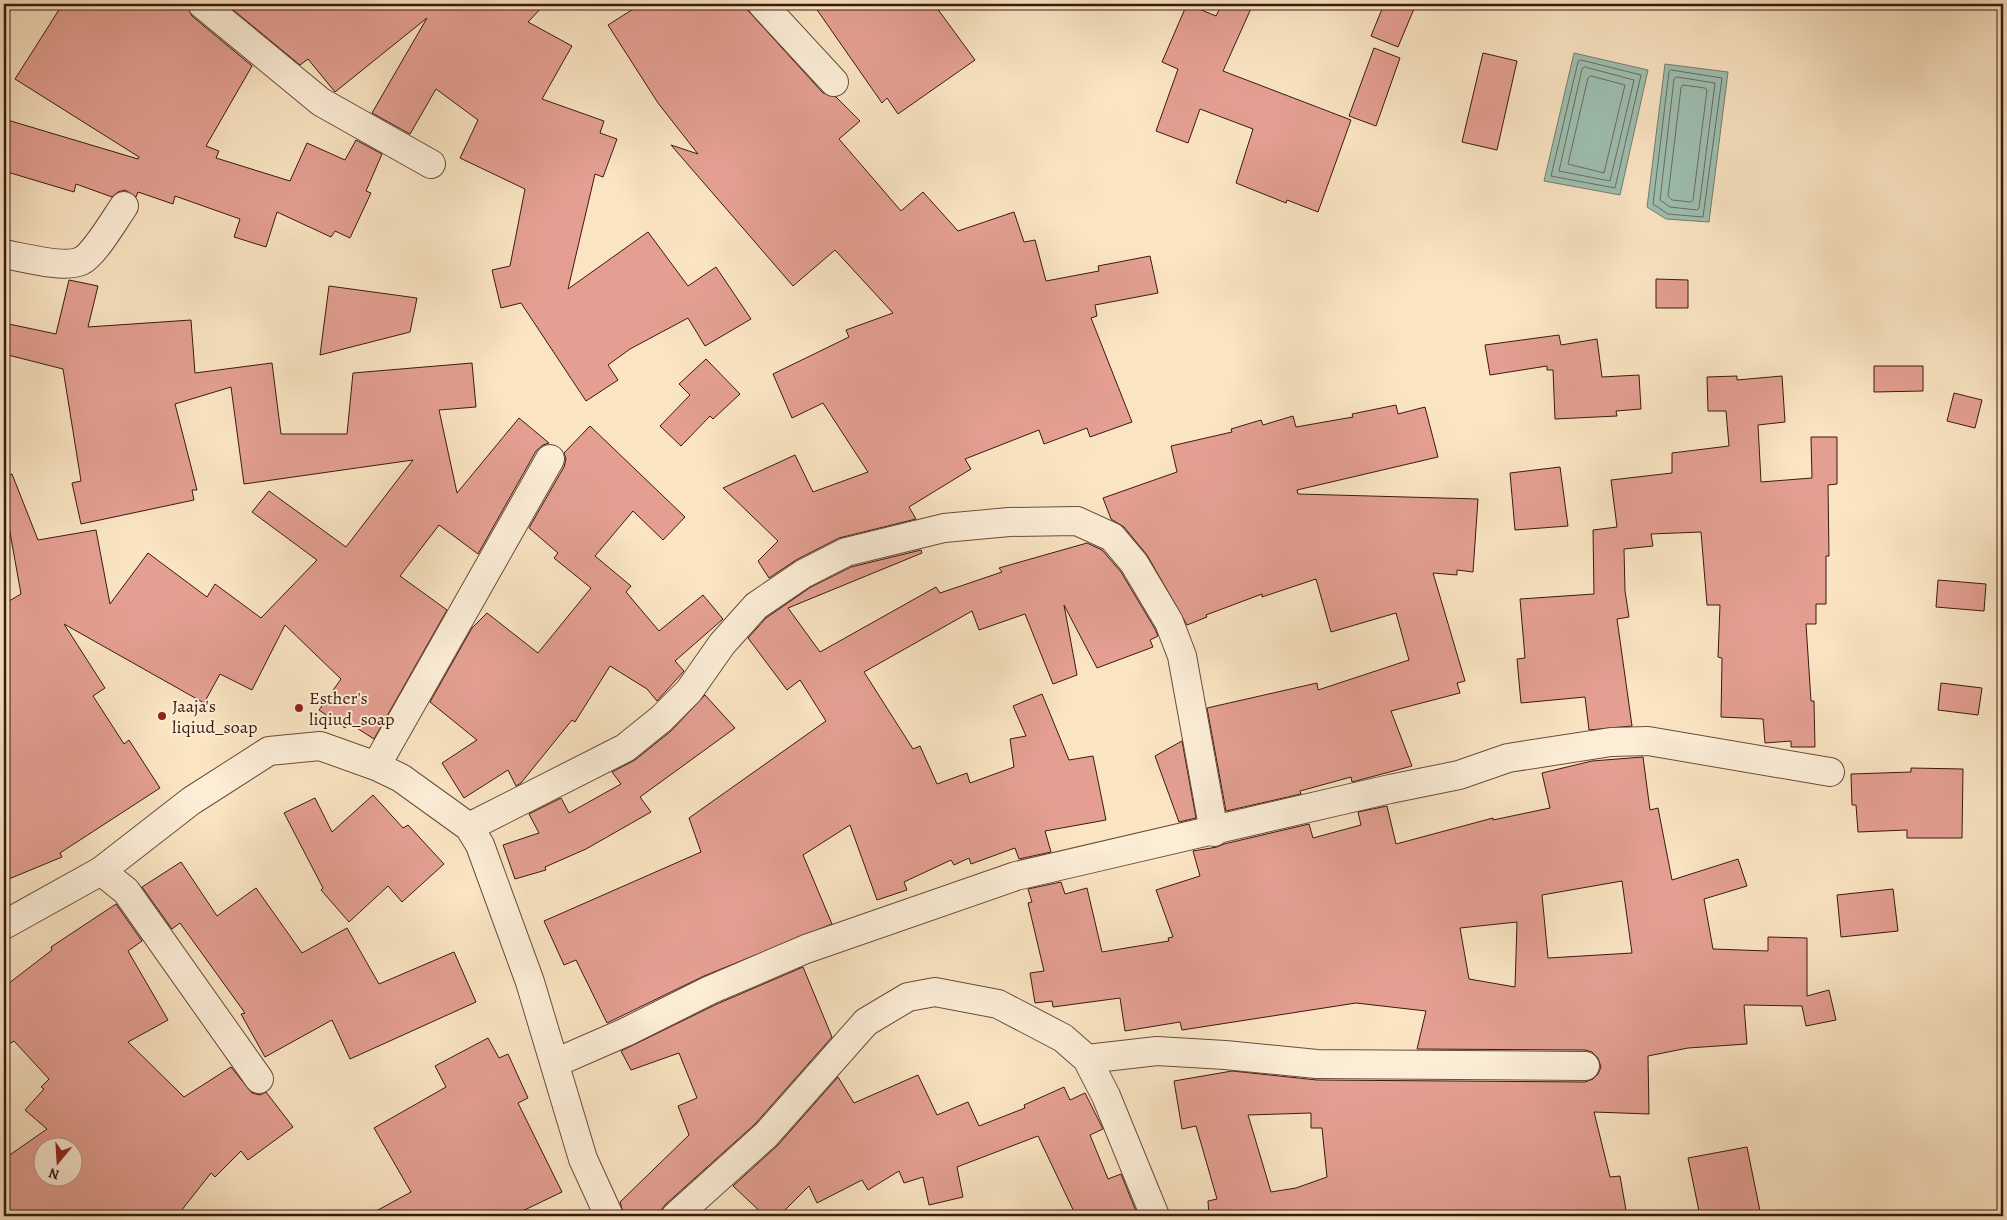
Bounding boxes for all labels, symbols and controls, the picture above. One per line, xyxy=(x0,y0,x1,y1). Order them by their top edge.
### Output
place label: Esther's liqiud_soap xyxy=(309,686,395,731)
place label: Jaaja's liqiud_soap xyxy=(172,694,258,739)
marker: Esther's liqiud_soap xyxy=(293,702,305,714)
marker: Jaaja's liqiud_soap xyxy=(156,710,168,722)
north arrow xyxy=(32,1138,82,1188)
text: N xyxy=(46,1163,62,1184)

